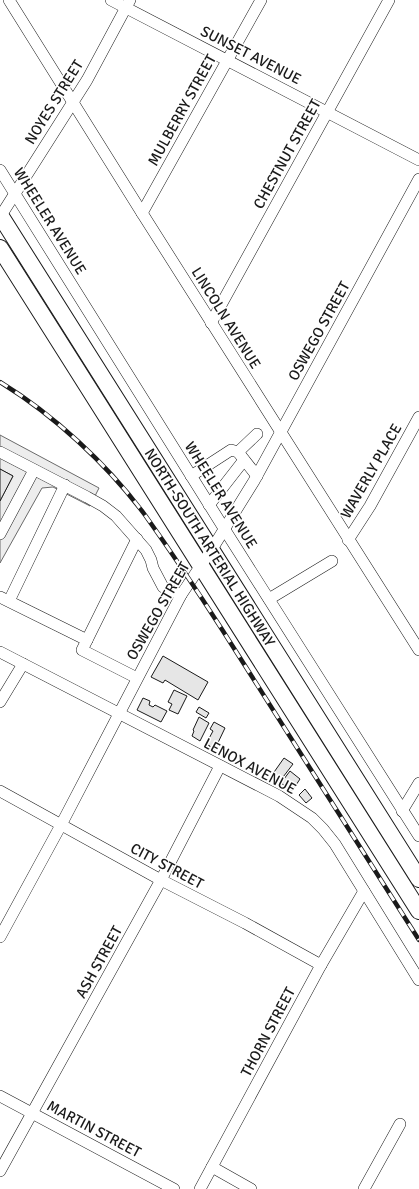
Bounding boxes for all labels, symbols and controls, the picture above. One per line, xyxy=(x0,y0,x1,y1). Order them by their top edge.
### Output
street label: SUNSET AVENUE xyxy=(198,22,304,88)
street label: MULBERRY STREET xyxy=(144,51,220,169)
street label: NOYES STREET xyxy=(21,56,87,148)
street label: CHESTNUT STREET xyxy=(249,96,325,212)
street label: WHEELER AVENUE xyxy=(10,164,90,278)
street label: LINCOLN AVENUE xyxy=(187,264,265,372)
street label: OSWEGO STREET xyxy=(284,278,354,384)
street label: WAVERLY PLACE xyxy=(337,420,405,522)
street label: WHEELER AVENUE xyxy=(181,438,261,552)
street label: NORTH-SOUTH ARTERIAL HIGHWAY xyxy=(141,445,279,650)
street label: OSWEGO STREET xyxy=(123,558,194,663)
street label: LENOX AVENUE xyxy=(201,734,299,798)
street label: CITY STREET xyxy=(127,839,207,893)
street label: ASH STREET xyxy=(72,922,126,1001)
street label: THORN STREET xyxy=(237,984,299,1080)
street label: MARTIN STREET xyxy=(44,1097,145,1162)

